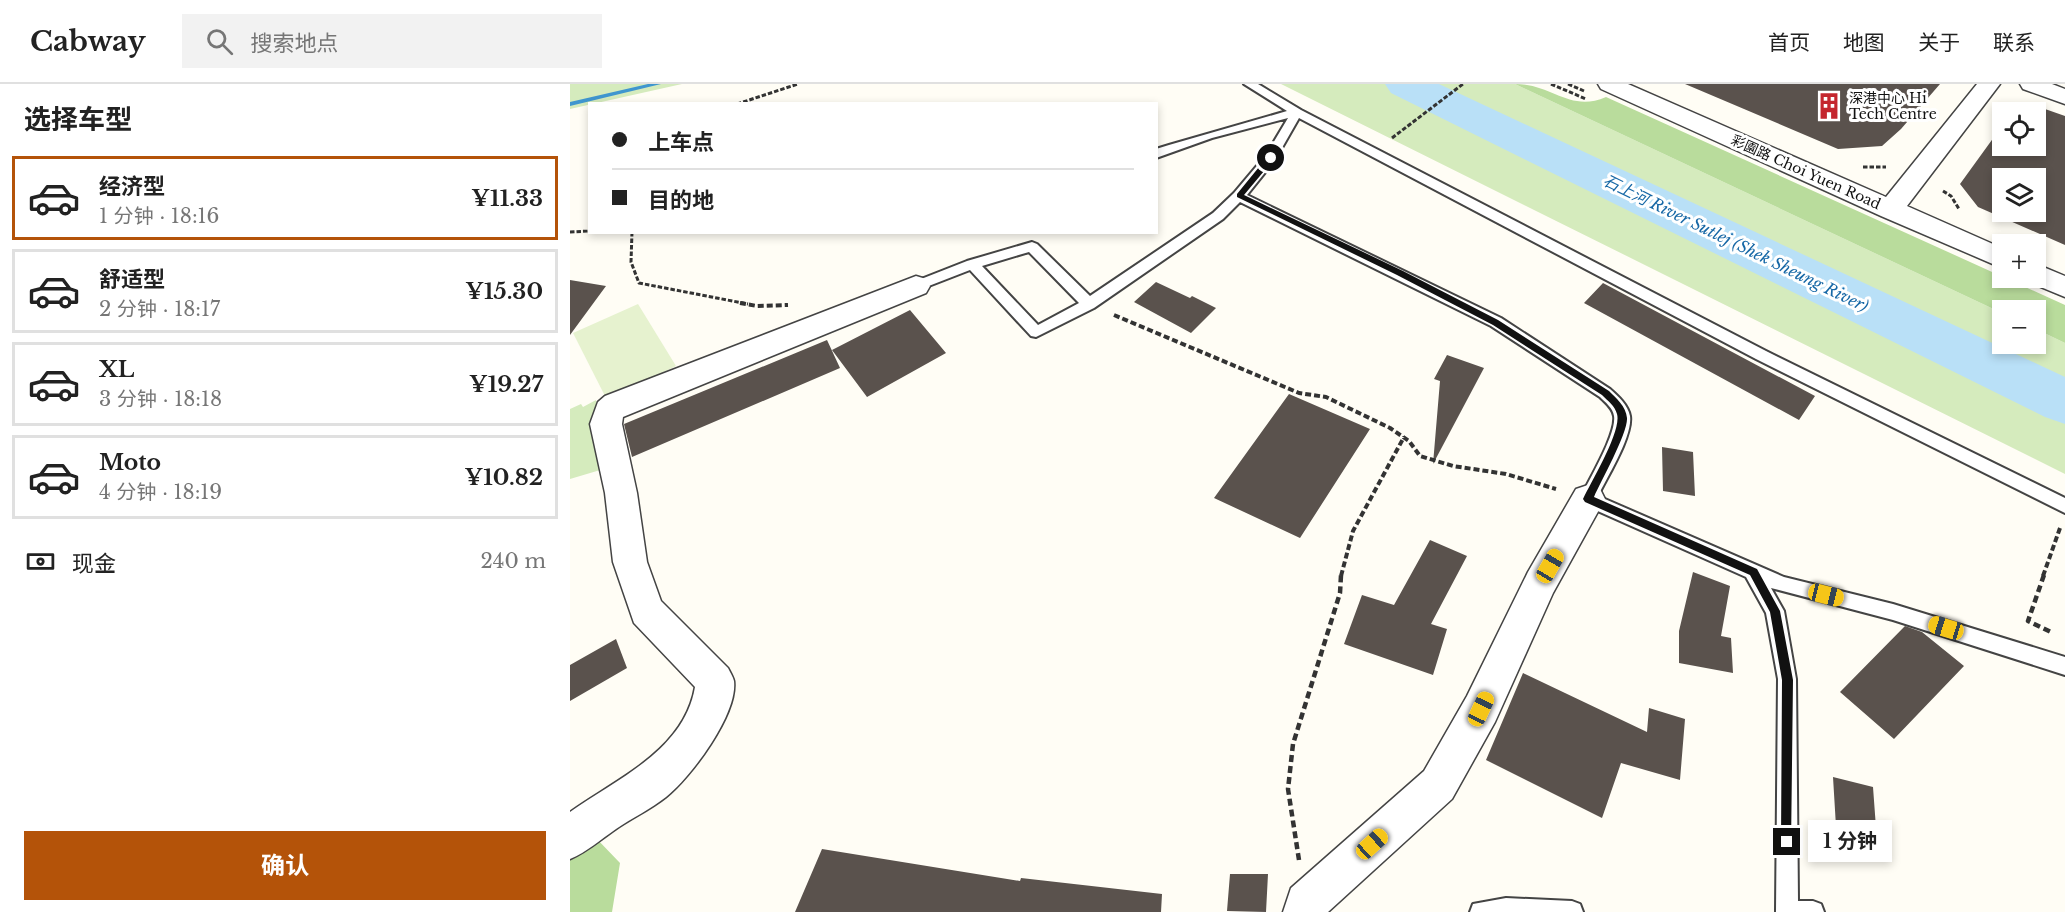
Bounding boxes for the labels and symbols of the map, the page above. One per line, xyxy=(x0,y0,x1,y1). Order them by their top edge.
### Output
place label: 深港中心 Hi Tech Centre xyxy=(1849,89,1937,123)
building icon: 深港中心 Hi Tech Centre xyxy=(1814,91,1844,121)
street label: 彩園路 Choi Yuen Road xyxy=(1728,131,1884,213)
route start xyxy=(1257,144,1284,171)
water label: 石上河 River Sutlej (Shek Sheung River) xyxy=(1600,170,1872,316)
car xyxy=(1533,546,1567,586)
car xyxy=(1806,582,1846,608)
car xyxy=(1926,614,1966,642)
car xyxy=(1465,689,1497,729)
callout: 1 分钟 xyxy=(1808,821,1892,863)
car xyxy=(1353,825,1391,863)
route end xyxy=(1773,828,1800,855)

